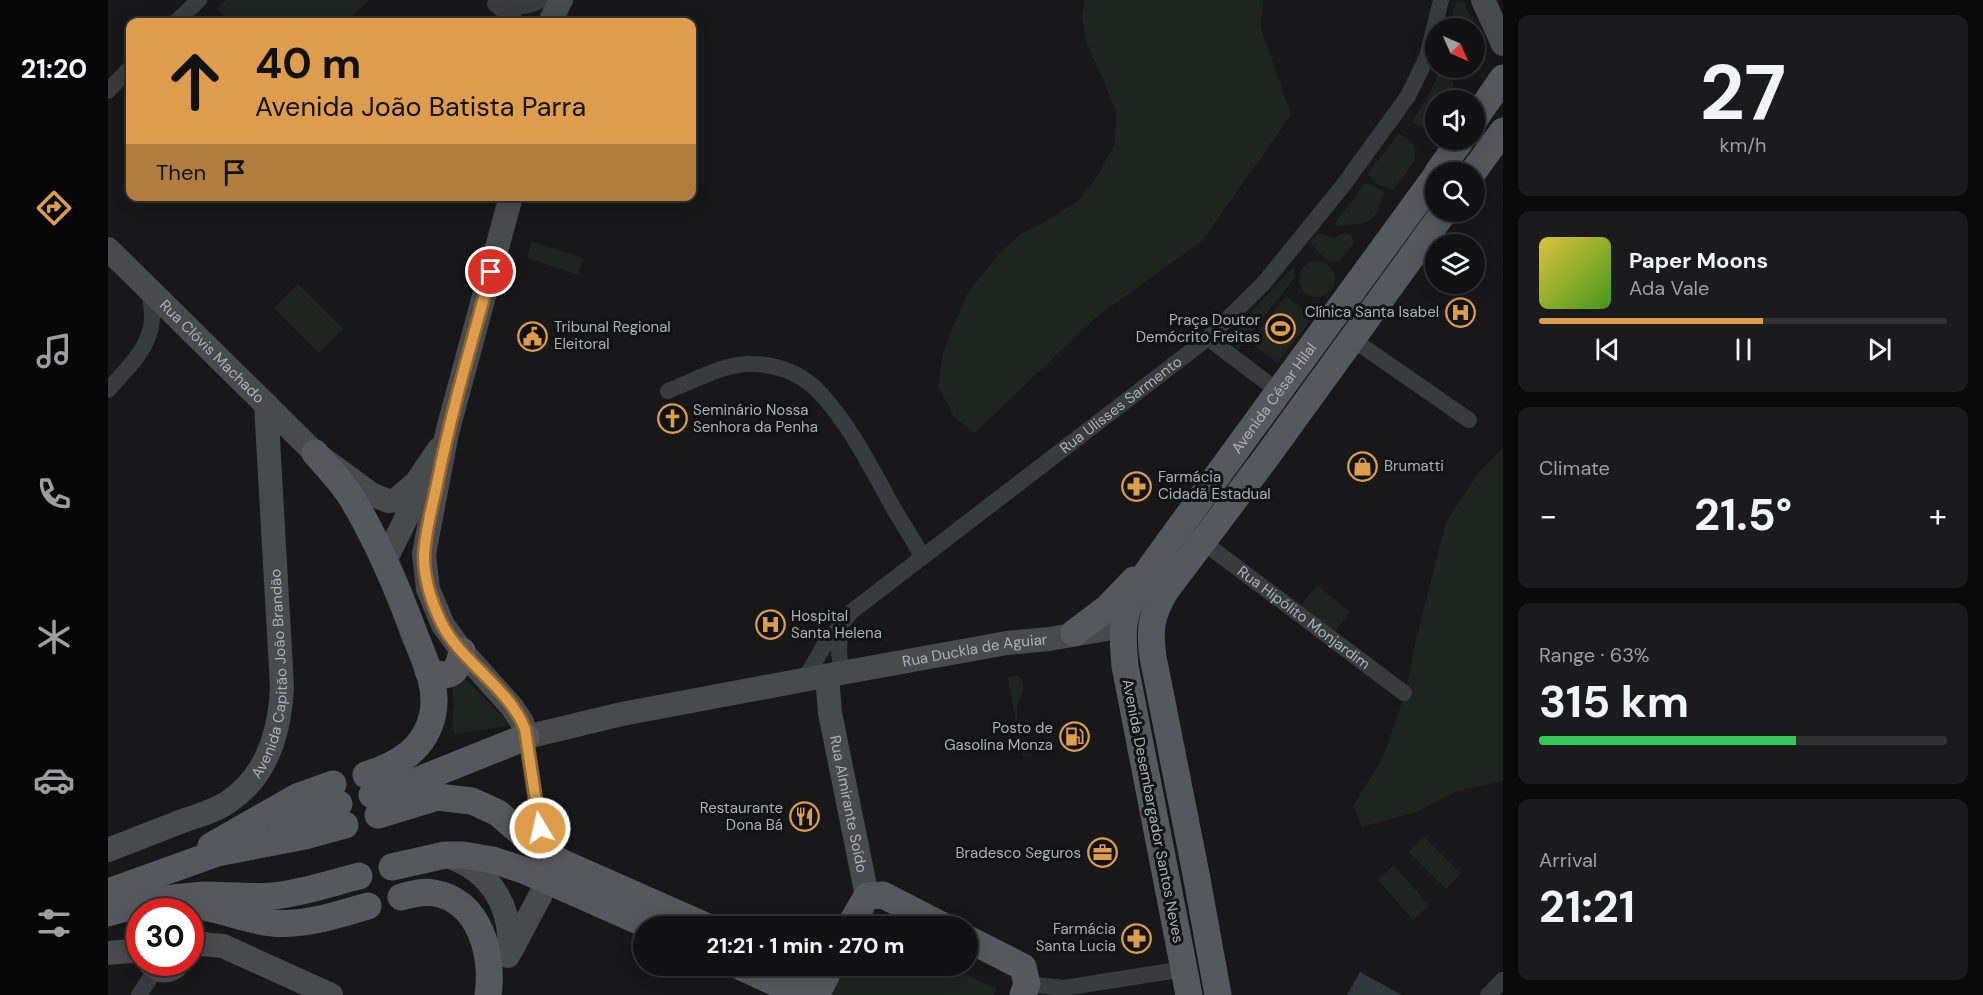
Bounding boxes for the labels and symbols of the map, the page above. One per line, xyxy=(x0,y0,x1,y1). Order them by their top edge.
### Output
north arrow xyxy=(1425,18,1485,78)
pin xyxy=(465,246,516,297)
street label: Rua Clóvis Machado xyxy=(155,295,269,408)
hospital icon: Clínica Santa Isabel xyxy=(1444,296,1476,328)
place label: Clínica Santa Isabel xyxy=(1305,302,1439,322)
place label: Praça Doutor Demócrito Freitas xyxy=(1136,310,1260,347)
sports icon: Praça Doutor Demócrito Freitas xyxy=(1265,313,1297,345)
place label: Tribunal Regional Eleitoral xyxy=(554,317,671,354)
public building icon: Tribunal Regional Eleitoral xyxy=(517,320,549,352)
street label: Avenida César Hilal xyxy=(1227,339,1321,457)
street label: Rua Ulisses Sarmento xyxy=(1056,352,1186,458)
place label: Seminário Nossa Senhora da Penha xyxy=(693,400,818,437)
church icon: Seminário Nossa Senhora da Penha xyxy=(656,403,688,435)
shop icon: Brumatti xyxy=(1347,450,1379,482)
place label: Brumatti xyxy=(1384,456,1444,476)
place label: Farmácia Cidadã Estadual xyxy=(1158,467,1271,504)
pharmacy icon: Farmácia Cidadã Estadual xyxy=(1121,470,1153,502)
street label: Rua Hipólito Monjardim xyxy=(1233,561,1374,674)
street label: Avenida Capitão João Brandão xyxy=(246,568,292,782)
place label: Hospital Santa Helena xyxy=(791,606,882,643)
hospital icon: Hospital Santa Helena xyxy=(754,609,786,641)
street label: Rua Duckla de Aguiar xyxy=(901,629,1049,672)
street label: Avenida Desembargador Santos Neves xyxy=(1118,677,1188,945)
place label: Posto de Gasolina Monza xyxy=(944,718,1053,755)
fuel station icon: Posto de Gasolina Monza xyxy=(1058,721,1090,753)
street label: Rua Almirante Soído xyxy=(825,734,872,875)
position arrow xyxy=(508,796,572,860)
place label: Restaurante Dona Bá xyxy=(700,798,783,835)
restaurant icon: Restaurante Dona Bá xyxy=(788,801,820,833)
office icon: Bradesco Seguros xyxy=(1086,837,1118,869)
place label: Bradesco Seguros xyxy=(955,843,1081,863)
speed limit sign: 30 xyxy=(126,898,204,976)
place label: Farmácia Santa Lucia xyxy=(1036,919,1116,956)
pharmacy icon: Farmácia Santa Lucia xyxy=(1121,922,1153,954)

